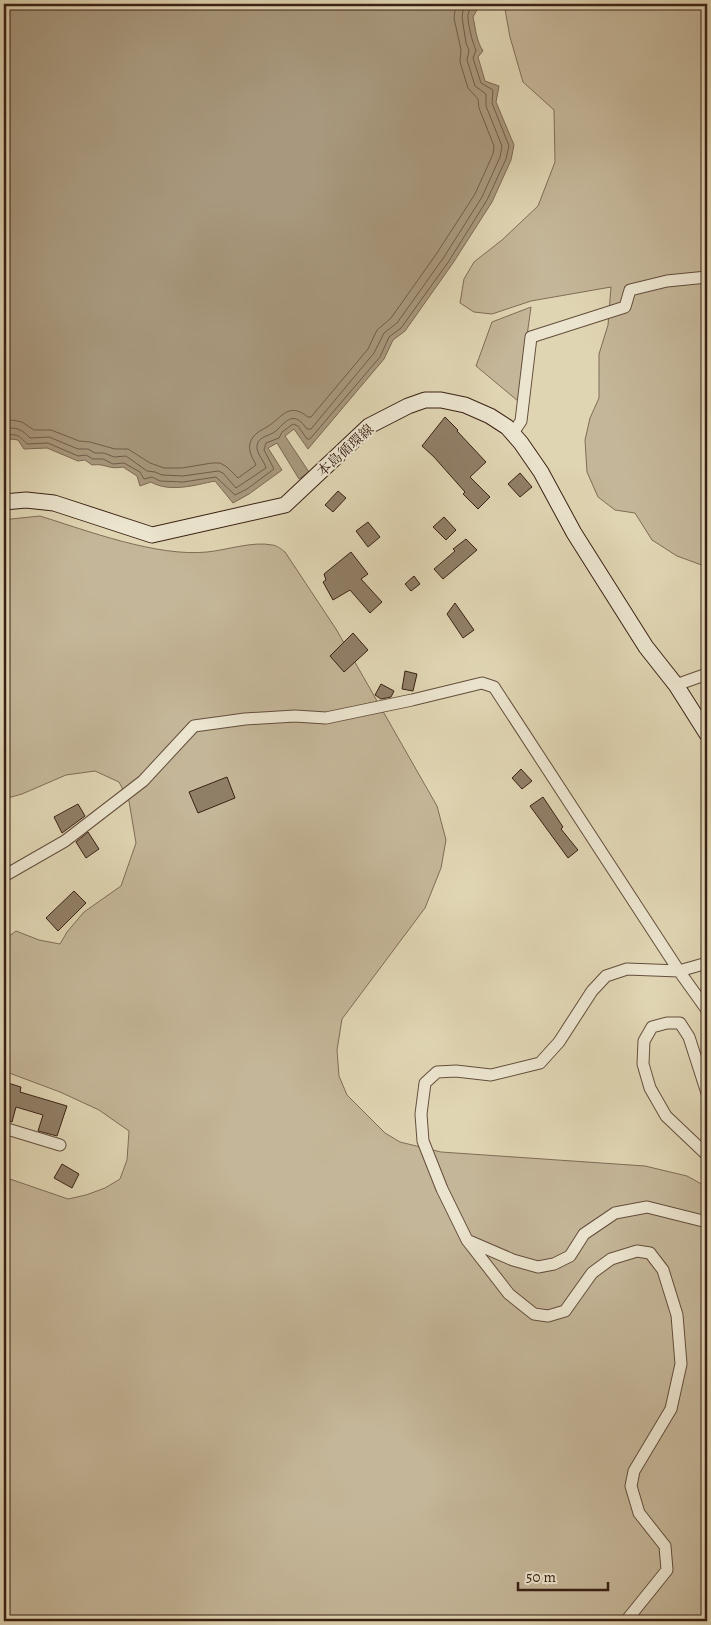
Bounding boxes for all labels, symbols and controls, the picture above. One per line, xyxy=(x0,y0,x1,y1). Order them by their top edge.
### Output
street label: 本島循環線 xyxy=(313,420,378,481)
scale bar xyxy=(518,1560,608,1592)
text: 50 m xyxy=(526,1567,556,1587)

